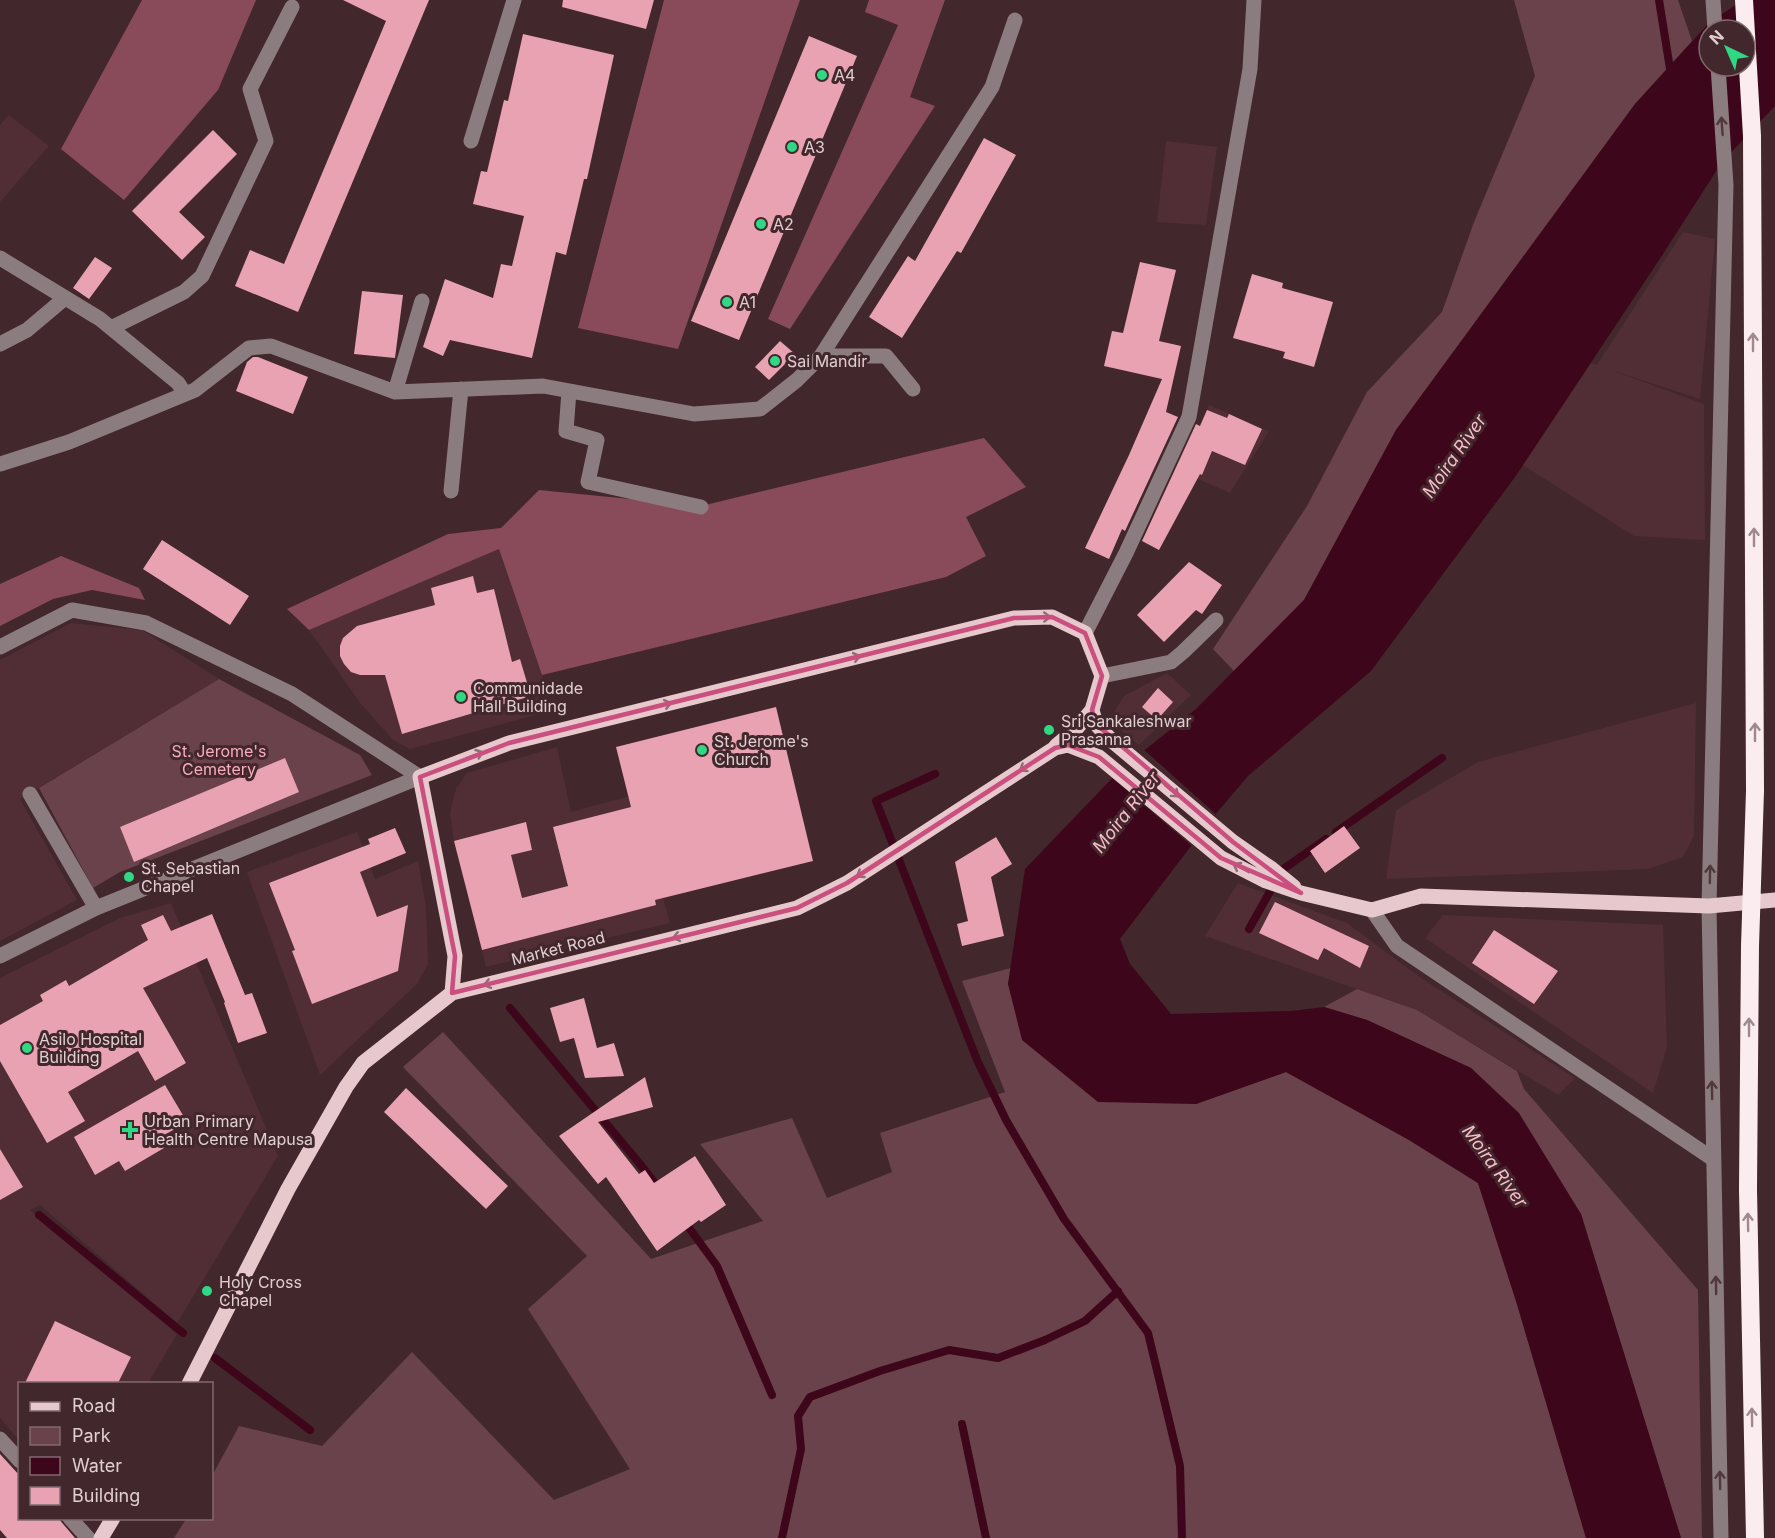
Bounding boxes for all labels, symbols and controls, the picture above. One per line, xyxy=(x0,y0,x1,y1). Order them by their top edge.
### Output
north arrow xyxy=(1697,18,1757,78)
text: N xyxy=(1705,26,1728,49)
place label: A4 xyxy=(834,65,855,85)
marker: A4 xyxy=(815,68,829,82)
one-way arrow xyxy=(1716,117,1727,137)
place label: A3 xyxy=(804,137,825,157)
marker: A3 xyxy=(785,140,799,154)
place label: A2 xyxy=(773,214,794,234)
marker: A2 xyxy=(754,217,768,231)
place label: A1 xyxy=(739,292,756,312)
marker: A1 xyxy=(720,295,734,309)
one-way arrow xyxy=(1747,333,1759,353)
place label: Sai Mandir xyxy=(787,351,867,371)
marker: Sai Mandir xyxy=(768,354,782,368)
water label: Moira River xyxy=(1418,409,1491,502)
one-way arrow xyxy=(1748,528,1760,548)
one-way arrow xyxy=(1032,612,1052,623)
one-way arrow xyxy=(842,651,861,663)
place label: Communidade Hall Building xyxy=(473,678,583,716)
marker: Communidade Hall Building xyxy=(454,690,468,704)
one-way arrow xyxy=(653,698,672,710)
place label: Sri Sankaleshwar Prasanna xyxy=(1061,711,1192,749)
marker: Sri Sankaleshwar Prasanna xyxy=(1042,723,1056,737)
one-way arrow xyxy=(1749,723,1761,743)
place label: St. Jerome's Church xyxy=(714,731,809,769)
park label: St. Jerome's Cemetery xyxy=(172,741,266,779)
marker: St. Jerome's Church xyxy=(695,743,709,757)
one-way arrow xyxy=(465,749,484,760)
one-way arrow xyxy=(1019,760,1036,772)
water label: Moira River xyxy=(1088,766,1165,857)
one-way arrow xyxy=(1164,784,1179,798)
place label: St. Sebastian Chapel xyxy=(141,858,240,896)
one-way arrow xyxy=(1233,862,1251,874)
one-way arrow xyxy=(1704,864,1716,884)
one-way arrow xyxy=(856,866,872,878)
marker: St. Sebastian Chapel xyxy=(122,870,136,884)
street label: Market Road xyxy=(509,927,607,969)
one-way arrow xyxy=(672,931,691,943)
one-way arrow xyxy=(483,978,502,990)
one-way arrow xyxy=(1743,1017,1755,1037)
place label: Asilo Hospital Building xyxy=(39,1029,142,1067)
marker: Asilo Hospital Building xyxy=(20,1041,34,1055)
one-way arrow xyxy=(1706,1080,1718,1100)
place label: Urban Primary Health Centre Mapusa xyxy=(144,1111,313,1149)
marker: Urban Primary Health Centre Mapusa xyxy=(121,1121,139,1139)
water label: Moira River xyxy=(1458,1121,1533,1212)
one-way arrow xyxy=(1743,1212,1754,1232)
place label: Holy Cross Chapel xyxy=(219,1272,302,1310)
one-way arrow xyxy=(1710,1275,1722,1295)
marker: Holy Cross Chapel xyxy=(200,1284,214,1298)
legend xyxy=(18,1382,213,1520)
text: Road xyxy=(72,1395,115,1416)
one-way arrow xyxy=(1747,1407,1758,1427)
text: Park xyxy=(72,1425,111,1446)
text: Water xyxy=(72,1455,122,1476)
one-way arrow xyxy=(1714,1470,1726,1490)
text: Building xyxy=(72,1485,140,1506)

